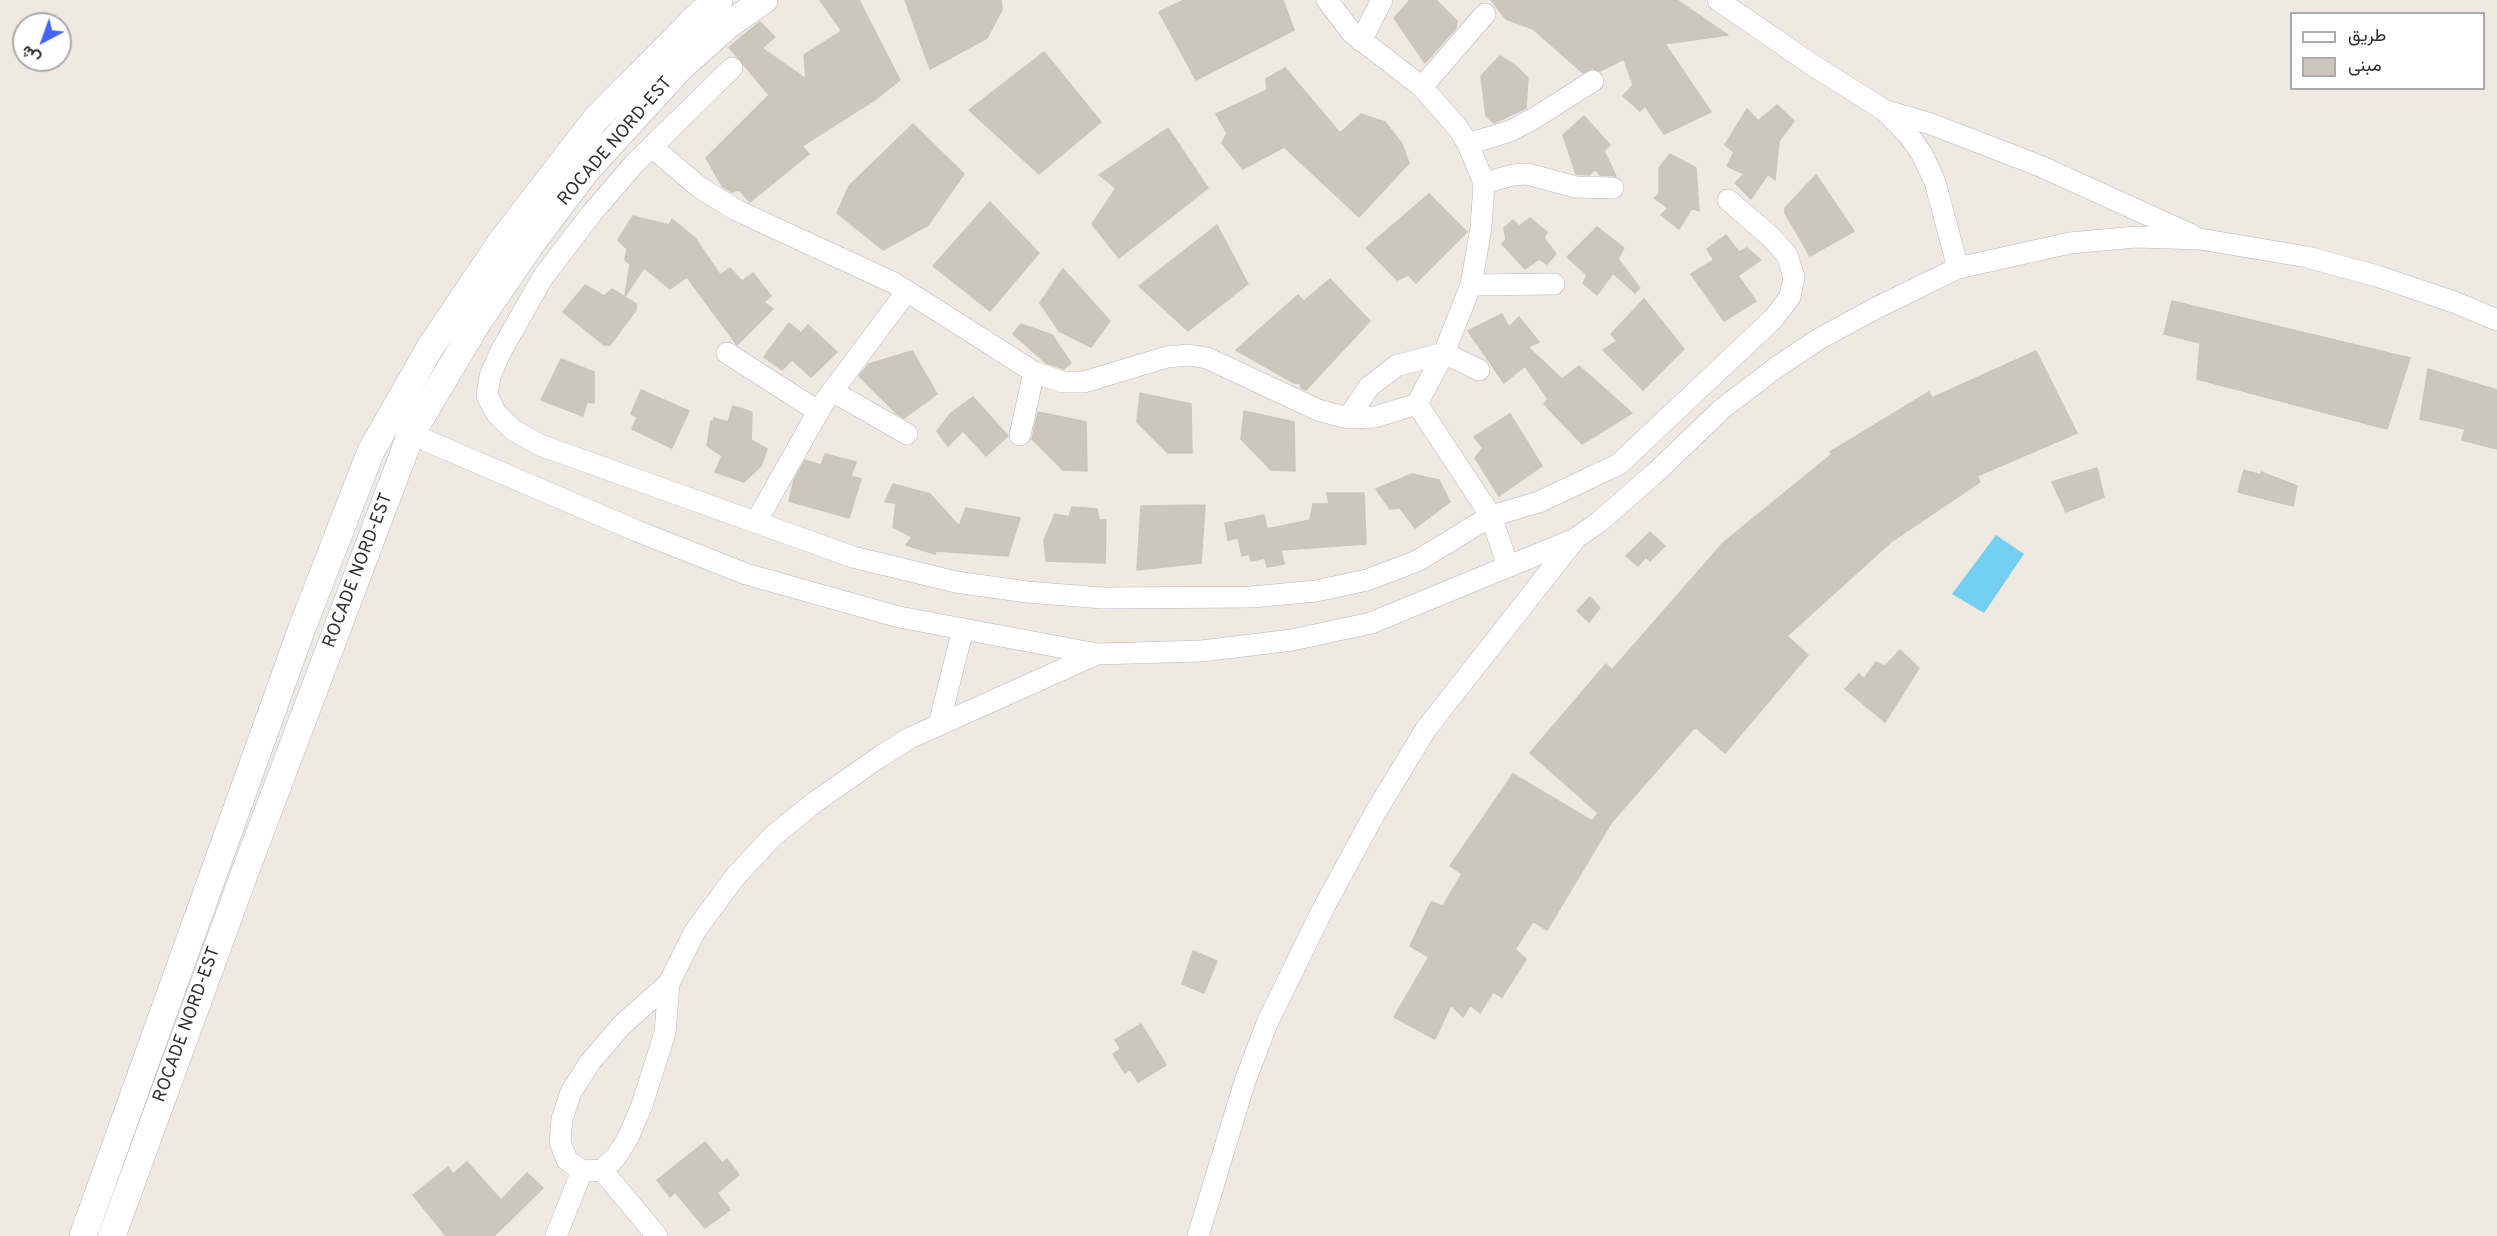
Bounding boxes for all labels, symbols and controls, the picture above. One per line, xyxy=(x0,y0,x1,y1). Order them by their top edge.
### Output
north arrow xyxy=(12,12,72,72)
legend xyxy=(2290,12,2485,90)
text: طريق xyxy=(2348,25,2386,48)
text: ش xyxy=(18,40,45,68)
text: مبنى xyxy=(2348,55,2382,78)
street label: ROCADE NORD-EST xyxy=(554,73,678,211)
street label: ROCADE NORD-EST xyxy=(320,491,398,651)
street label: ROCADE NORD-EST xyxy=(150,944,226,1106)

